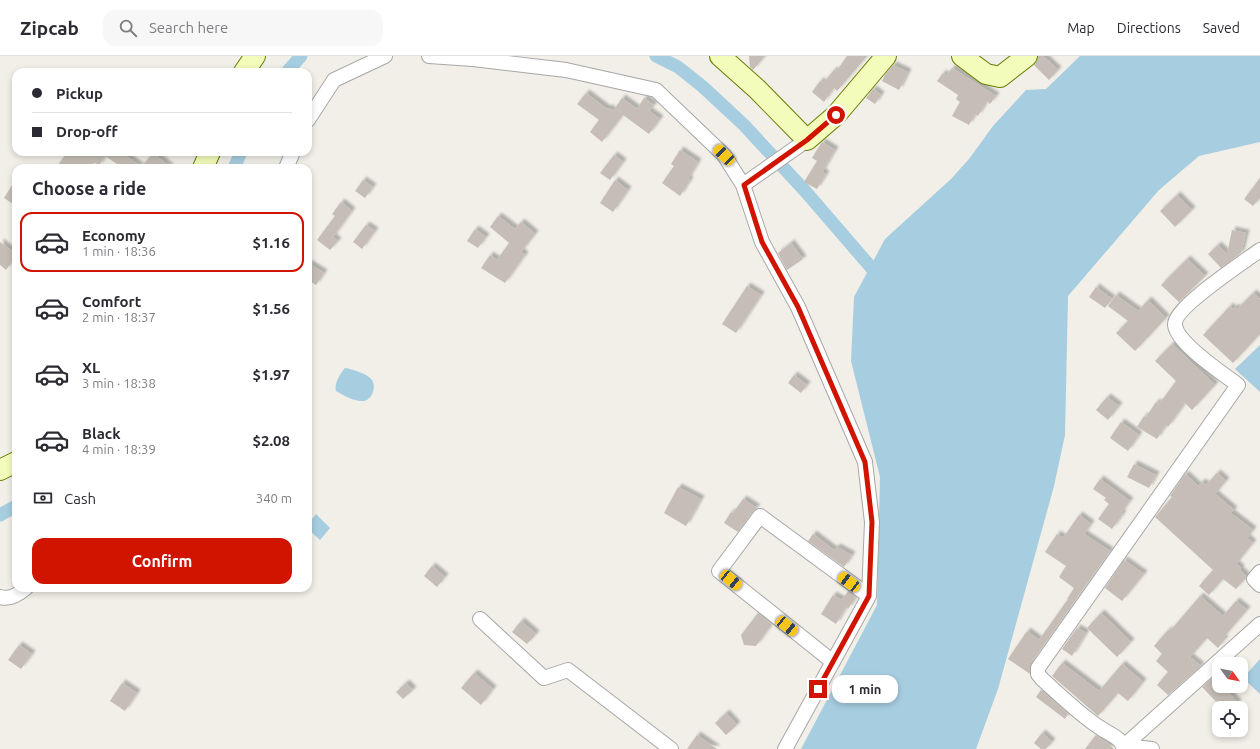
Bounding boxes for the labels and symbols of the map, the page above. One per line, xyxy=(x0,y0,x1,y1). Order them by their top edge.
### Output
route start xyxy=(827,106,845,124)
car xyxy=(711,142,737,168)
car xyxy=(718,568,744,592)
car xyxy=(836,570,862,594)
car xyxy=(774,614,800,638)
north arrow xyxy=(1212,657,1248,693)
callout: 1 min xyxy=(832,675,898,703)
route end xyxy=(809,680,827,698)

